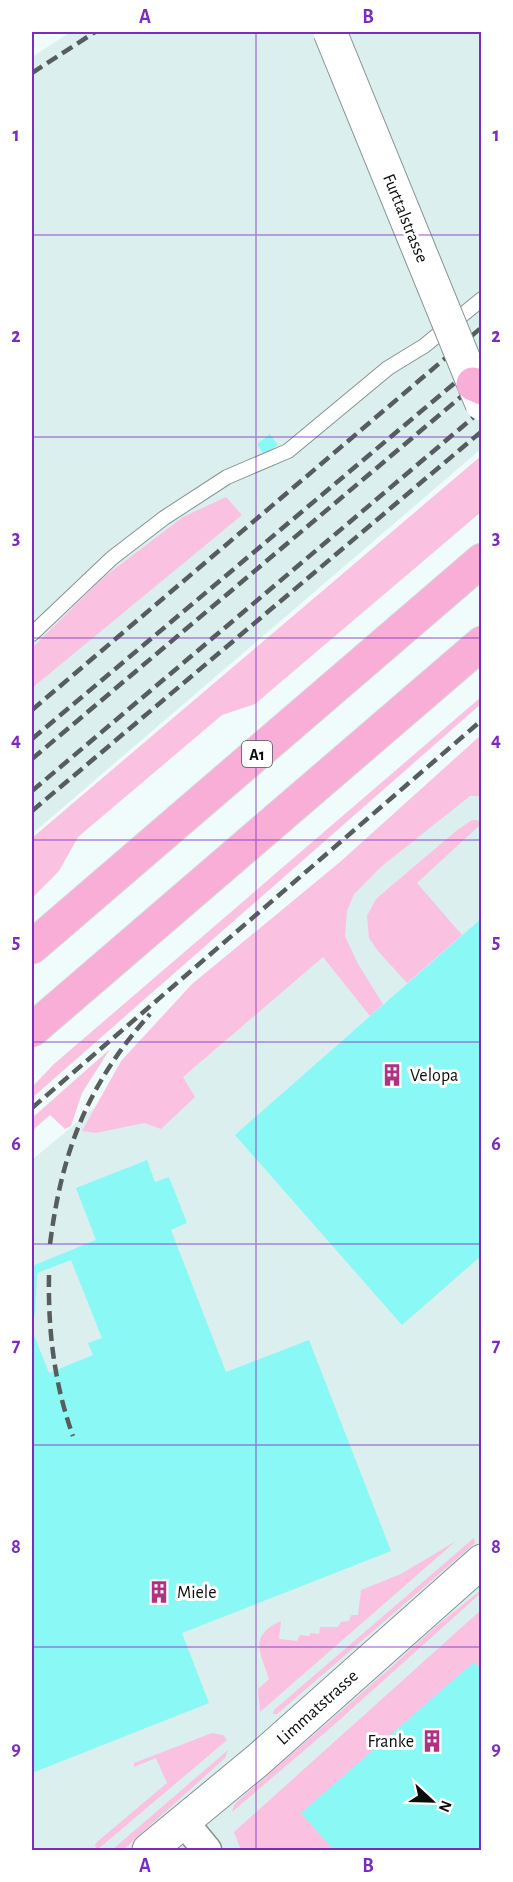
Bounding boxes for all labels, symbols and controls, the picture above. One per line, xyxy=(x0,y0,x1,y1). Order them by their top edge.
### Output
text: A xyxy=(139,7,151,27)
text: B xyxy=(362,7,374,27)
text: 1 xyxy=(12,125,20,145)
text: 1 xyxy=(492,125,500,145)
street label: Furttalstrasse xyxy=(379,171,431,265)
text: 2 xyxy=(11,326,21,346)
text: 2 xyxy=(491,326,501,346)
text: 3 xyxy=(12,528,20,548)
text: 3 xyxy=(492,528,500,548)
text: 4 xyxy=(11,730,21,750)
text: 4 xyxy=(491,730,501,750)
road number: A1 xyxy=(242,741,272,767)
text: 5 xyxy=(12,932,20,952)
text: 5 xyxy=(492,932,500,952)
building icon: Velopa xyxy=(379,1062,405,1088)
place label: Velopa xyxy=(410,1067,458,1085)
text: 6 xyxy=(11,1134,21,1154)
text: 6 xyxy=(491,1134,501,1154)
text: 7 xyxy=(12,1335,21,1355)
text: 7 xyxy=(492,1335,501,1355)
text: 8 xyxy=(11,1537,21,1557)
text: 8 xyxy=(491,1537,501,1557)
building icon: Miele xyxy=(146,1579,172,1605)
place label: Miele xyxy=(177,1584,217,1602)
street label: Limmatstrasse xyxy=(274,1667,362,1749)
building icon: Franke xyxy=(419,1728,445,1754)
place label: Franke xyxy=(368,1733,414,1751)
text: 9 xyxy=(11,1739,21,1759)
text: 9 xyxy=(491,1739,501,1759)
north arrow xyxy=(402,1771,462,1831)
text: N xyxy=(435,1798,454,1814)
text: A xyxy=(139,1856,151,1876)
text: B xyxy=(362,1856,374,1876)

